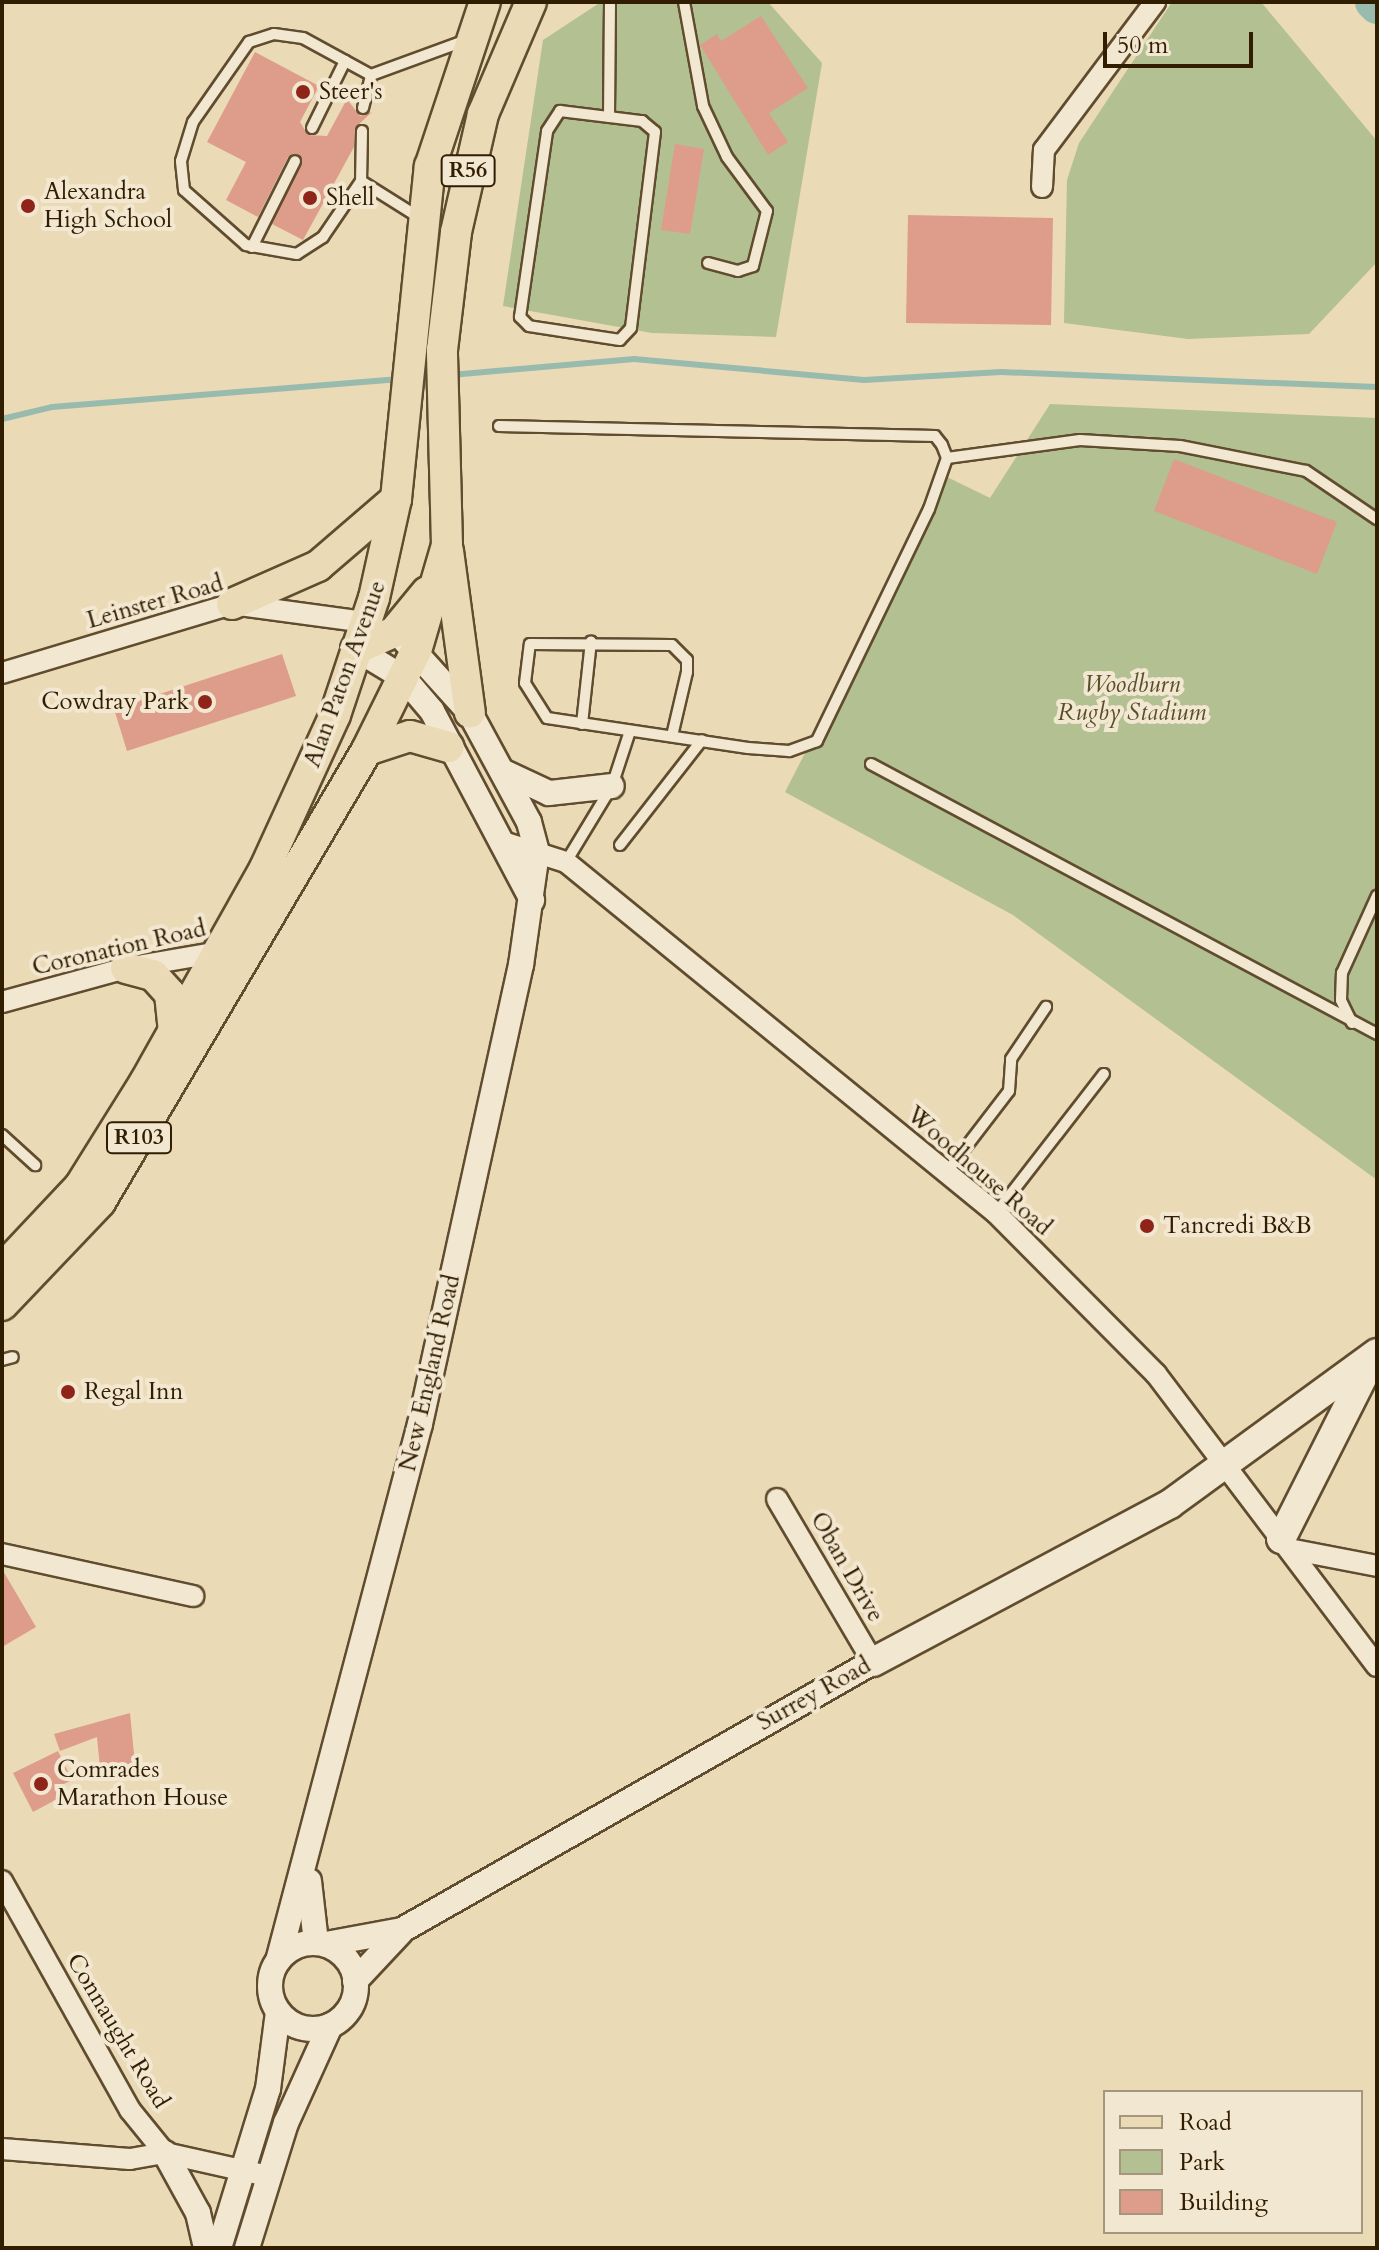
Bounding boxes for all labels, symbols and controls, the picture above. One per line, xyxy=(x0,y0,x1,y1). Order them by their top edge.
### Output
scale bar xyxy=(1107,16,1257,66)
text: 50 m xyxy=(1117,29,1168,62)
place label: Steer's xyxy=(319,78,383,106)
marker: Steer's xyxy=(294,83,312,101)
road number: R56 xyxy=(440,153,496,189)
place label: Alexandra High School xyxy=(44,178,172,234)
place label: Shell xyxy=(326,184,374,212)
marker: Shell xyxy=(301,189,319,207)
marker: Alexandra High School xyxy=(19,197,37,215)
street label: Leinster Road xyxy=(84,569,226,635)
street label: Alan Paton Avenue xyxy=(298,577,392,771)
park label: Woodburn Rugby Stadium xyxy=(1058,671,1206,727)
place label: Cowdray Park xyxy=(41,688,189,716)
marker: Cowdray Park xyxy=(196,693,214,711)
street label: Coronation Road xyxy=(29,914,209,982)
street label: Woodhouse Road xyxy=(901,1100,1057,1242)
road number: R103 xyxy=(105,1120,173,1156)
place label: Tancredi B&B xyxy=(1163,1212,1312,1240)
marker: Tancredi B&B xyxy=(1138,1217,1156,1235)
street label: New England Road xyxy=(393,1272,467,1474)
place label: Regal Inn xyxy=(84,1378,183,1406)
marker: Regal Inn xyxy=(59,1383,77,1401)
street label: Oban Drive xyxy=(804,1507,890,1627)
street label: Surrey Road xyxy=(752,1651,876,1737)
place label: Comrades Marathon House xyxy=(57,1756,228,1812)
marker: Comrades Marathon House xyxy=(32,1775,50,1793)
street label: Connaught Road xyxy=(60,1948,176,2114)
legend xyxy=(1103,2090,1363,2234)
text: Road xyxy=(1179,2106,1232,2139)
text: Park xyxy=(1179,2146,1225,2179)
text: Building xyxy=(1179,2186,1268,2219)

